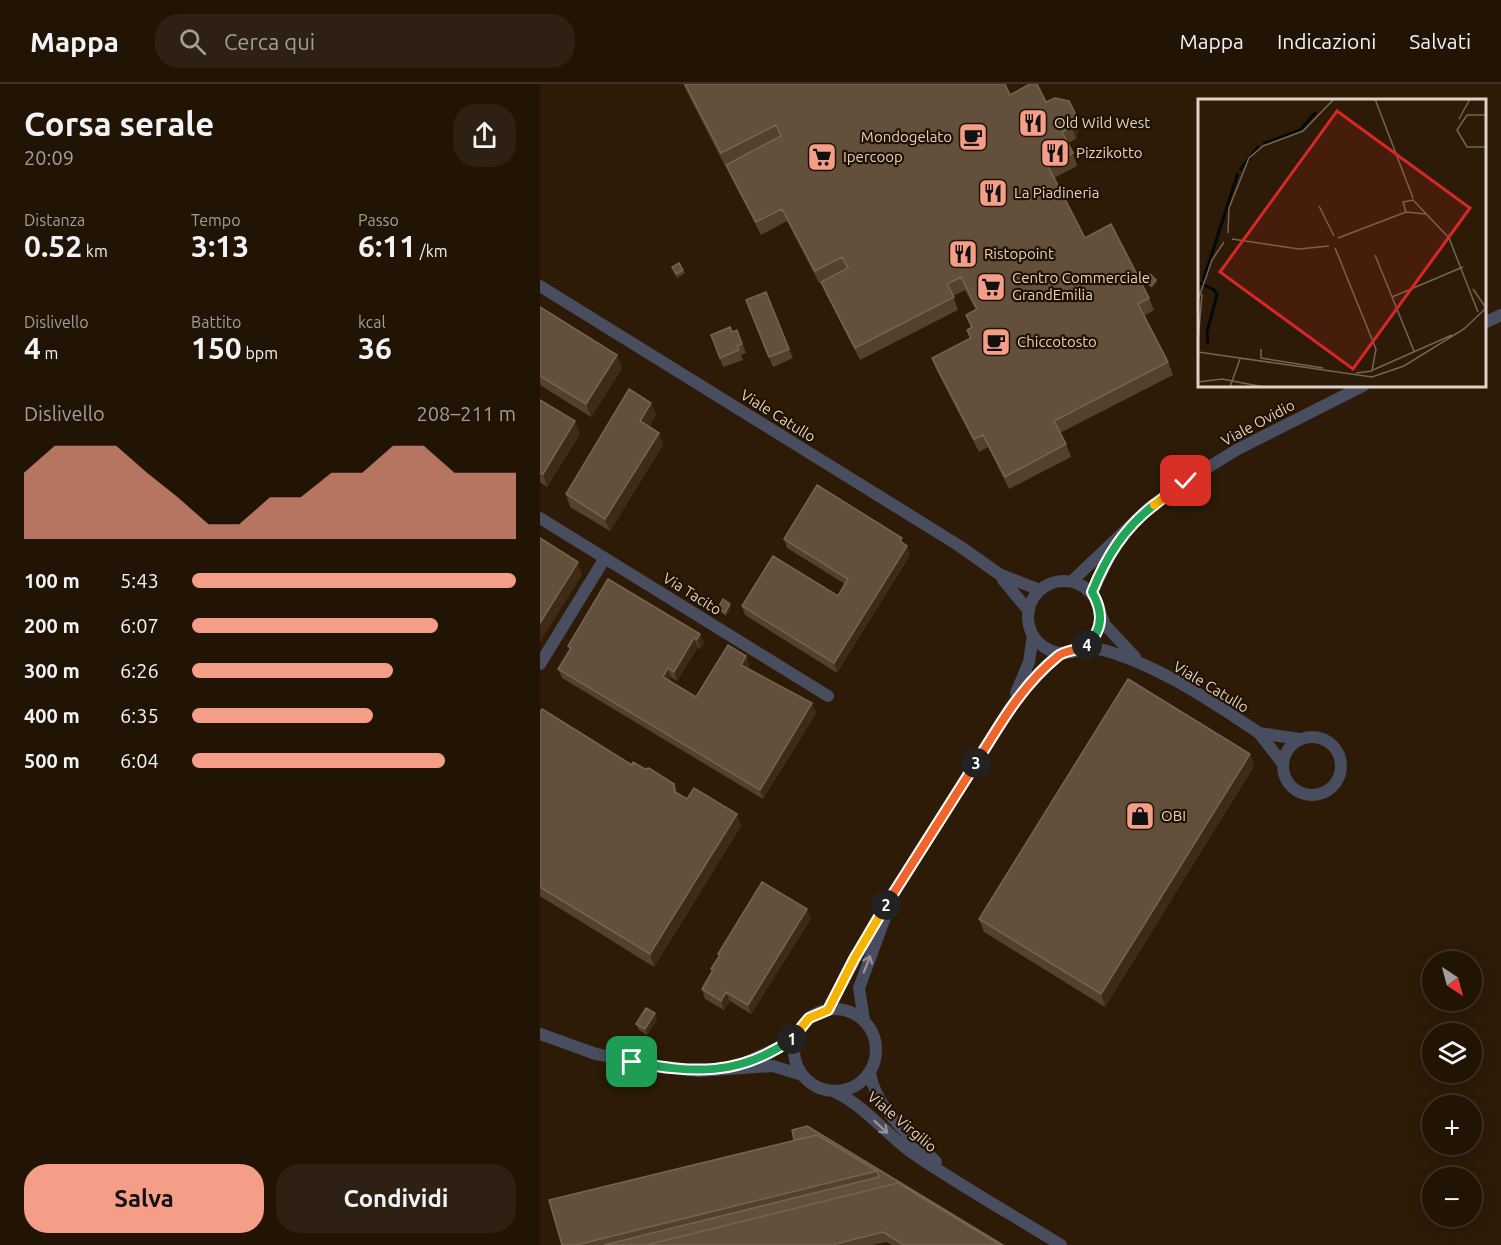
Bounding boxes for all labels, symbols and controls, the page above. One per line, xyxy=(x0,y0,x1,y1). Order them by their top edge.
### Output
search box xyxy=(155,14,575,68)
icon: search xyxy=(176,25,209,58)
text: Mappa xyxy=(30,26,119,57)
text: Cerca qui xyxy=(224,29,315,54)
text: Mappa xyxy=(1179,29,1244,53)
text: Indicazioni xyxy=(1277,29,1376,53)
text: Salvati xyxy=(1409,29,1471,53)
inset map xyxy=(1198,99,1486,387)
button: share xyxy=(453,104,516,167)
text: Corsa serale xyxy=(24,105,214,142)
restaurant icon: Old Wild West xyxy=(1017,107,1049,139)
place label: Old Wild West xyxy=(1054,114,1150,131)
cafe icon: Mondogelato xyxy=(957,121,989,153)
place label: Mondogelato xyxy=(861,128,952,145)
restaurant icon: Pizzikotto xyxy=(1039,137,1071,169)
supermarket icon: Ipercoop xyxy=(806,141,838,173)
place label: Pizzikotto xyxy=(1076,144,1143,161)
text: 20:09 xyxy=(24,146,74,169)
place label: Ipercoop xyxy=(843,148,903,165)
restaurant icon: La Piadineria xyxy=(977,177,1009,209)
place label: La Piadineria xyxy=(1014,184,1099,201)
text: Distanza xyxy=(24,211,85,229)
text: Tempo xyxy=(191,211,241,229)
text: Passo xyxy=(358,211,399,229)
text: 0.52 xyxy=(24,229,82,263)
text: 3:13 xyxy=(191,229,249,263)
text: 6:11 xyxy=(358,229,416,263)
restaurant icon: Ristopoint xyxy=(947,238,979,270)
text: km xyxy=(82,242,108,260)
text: /km xyxy=(416,242,448,260)
place label: Ristopoint xyxy=(984,245,1054,262)
place label: Centro Commerciale GrandEmilia xyxy=(1012,269,1150,303)
supermarket icon: Centro Commerciale GrandEmilia xyxy=(975,271,1007,303)
text: Dislivello xyxy=(24,313,89,331)
text: Battito xyxy=(191,313,241,331)
text: kcal xyxy=(358,313,386,331)
cafe icon: Chiccotosto xyxy=(980,326,1012,358)
text: 4 xyxy=(24,331,41,365)
text: 150 xyxy=(191,331,242,365)
text: 36 xyxy=(358,331,392,365)
place label: Chiccotosto xyxy=(1017,333,1097,350)
text: m xyxy=(41,344,58,362)
text: bpm xyxy=(242,344,278,362)
street label: Viale Catullo xyxy=(738,386,819,445)
street label: Viale Ovidio xyxy=(1218,396,1297,449)
text: Dislivello xyxy=(24,402,105,425)
text: 208–211 m xyxy=(417,402,516,425)
pin xyxy=(1160,455,1211,506)
icon: check xyxy=(1169,464,1202,497)
text: 100 m xyxy=(24,569,80,592)
text: 5:43 xyxy=(120,569,159,592)
street label: Via Tacito xyxy=(660,569,725,618)
text: 200 m xyxy=(24,614,80,637)
text: 6:07 xyxy=(120,614,159,637)
pin: 4 xyxy=(1072,630,1102,660)
text: 4 xyxy=(1082,636,1092,654)
street label: Viale Catullo xyxy=(1170,657,1252,716)
text: 300 m xyxy=(24,659,80,682)
text: 6:26 xyxy=(120,659,159,682)
text: 400 m xyxy=(24,704,80,727)
text: 6:35 xyxy=(120,704,159,727)
pin: 3 xyxy=(961,748,991,778)
text: 500 m xyxy=(24,749,80,772)
text: 6:04 xyxy=(120,749,159,772)
text: 3 xyxy=(971,754,981,772)
shop icon: OBI xyxy=(1124,800,1156,832)
place label: OBI xyxy=(1161,807,1186,824)
pin: 2 xyxy=(871,890,901,920)
text: 2 xyxy=(881,896,891,914)
north arrow xyxy=(1422,951,1482,1011)
map controls xyxy=(1422,951,1482,1227)
one-way arrow xyxy=(863,955,874,974)
button: layers xyxy=(1422,1023,1482,1083)
pin: 1 xyxy=(777,1024,807,1054)
text: 1 xyxy=(787,1030,797,1048)
pin xyxy=(606,1036,657,1087)
icon: arrive xyxy=(615,1045,648,1078)
street label: Viale Virgilio xyxy=(864,1088,940,1155)
button: + xyxy=(1422,1095,1482,1155)
one-way arrow xyxy=(873,1120,888,1134)
button: Salva xyxy=(24,1164,264,1233)
button: Condividi xyxy=(276,1164,516,1233)
button: − xyxy=(1422,1167,1482,1227)

